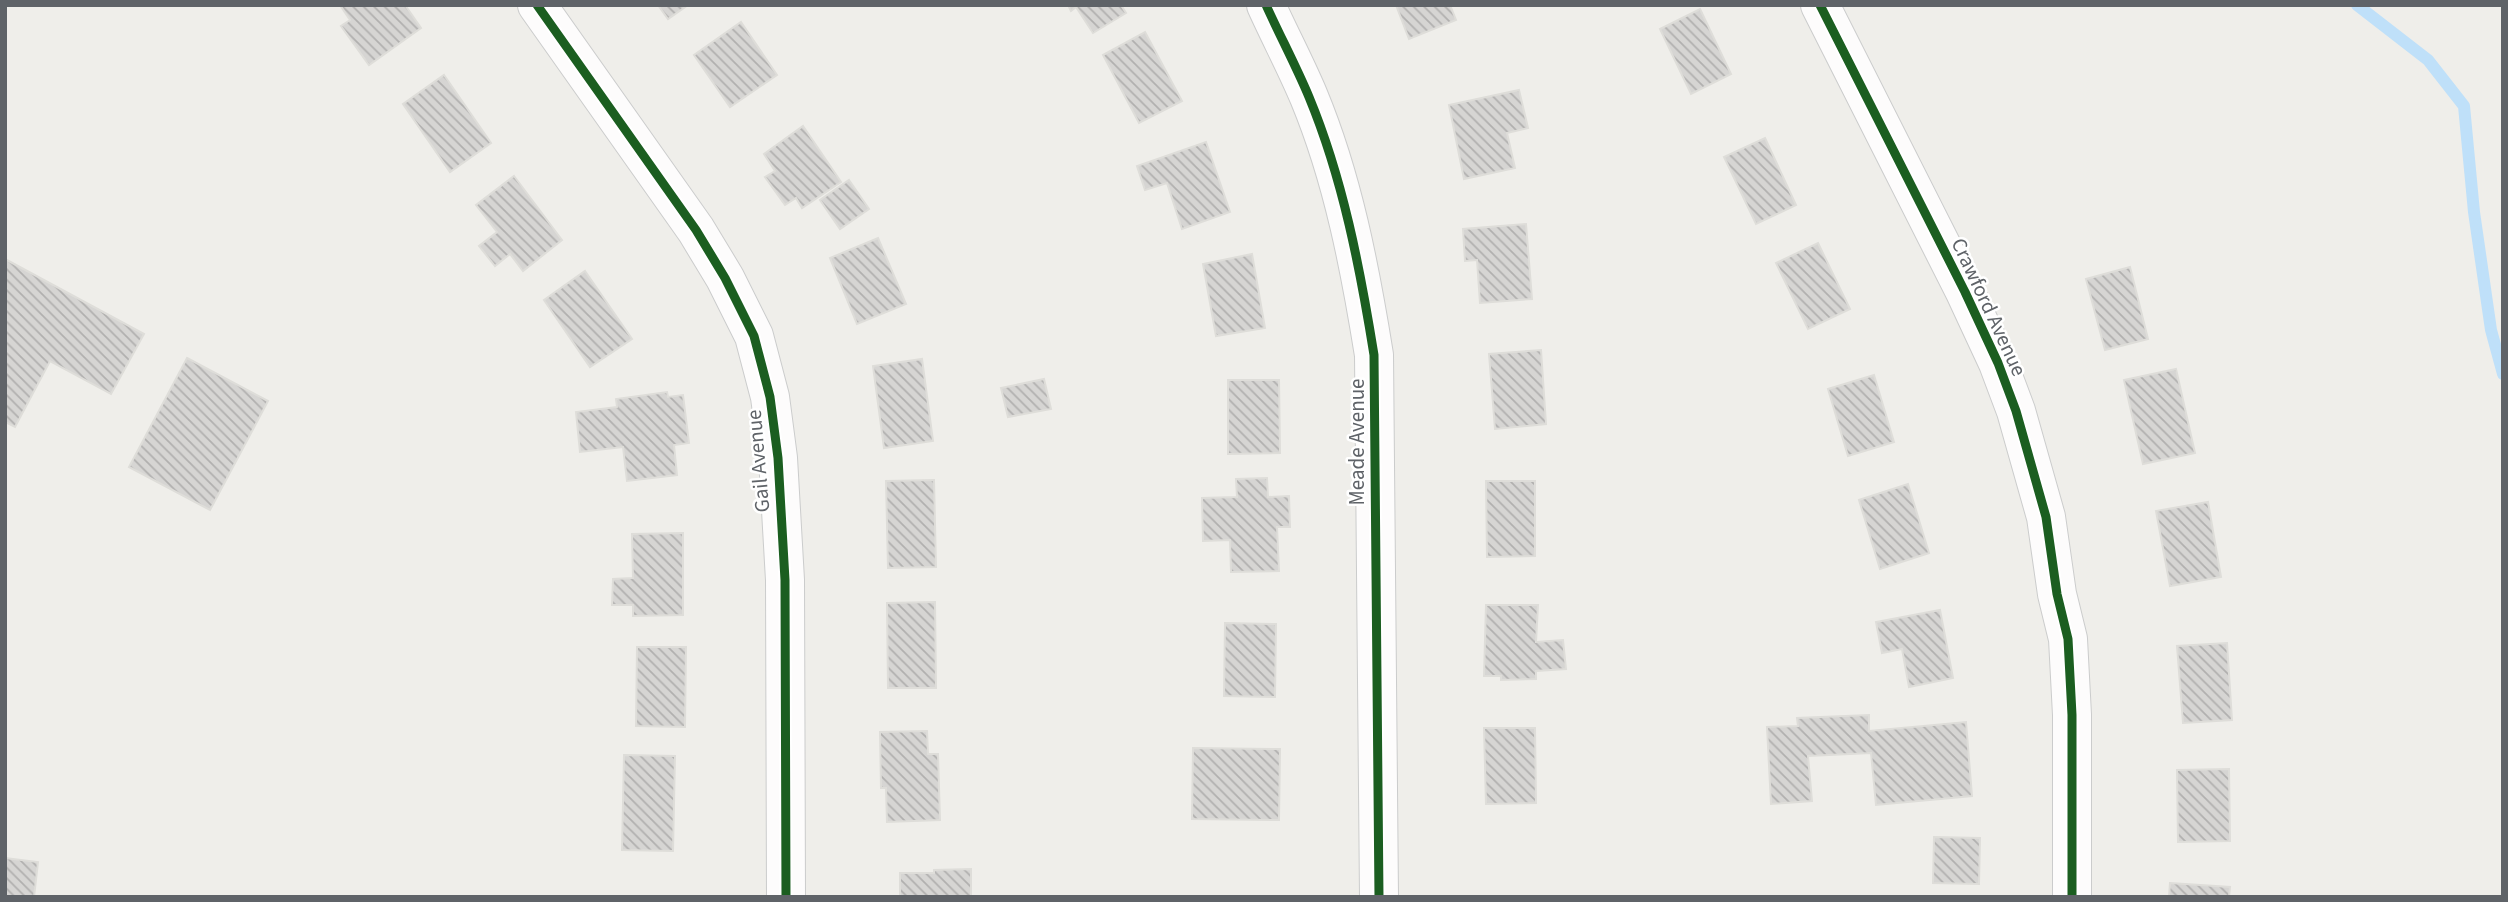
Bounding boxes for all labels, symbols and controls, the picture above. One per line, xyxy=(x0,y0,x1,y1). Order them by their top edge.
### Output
street label: Crawford Avenue xyxy=(1944,233,2034,381)
street label: Meade Avenue xyxy=(1342,379,1372,505)
street label: Gail Avenue xyxy=(739,408,777,514)

